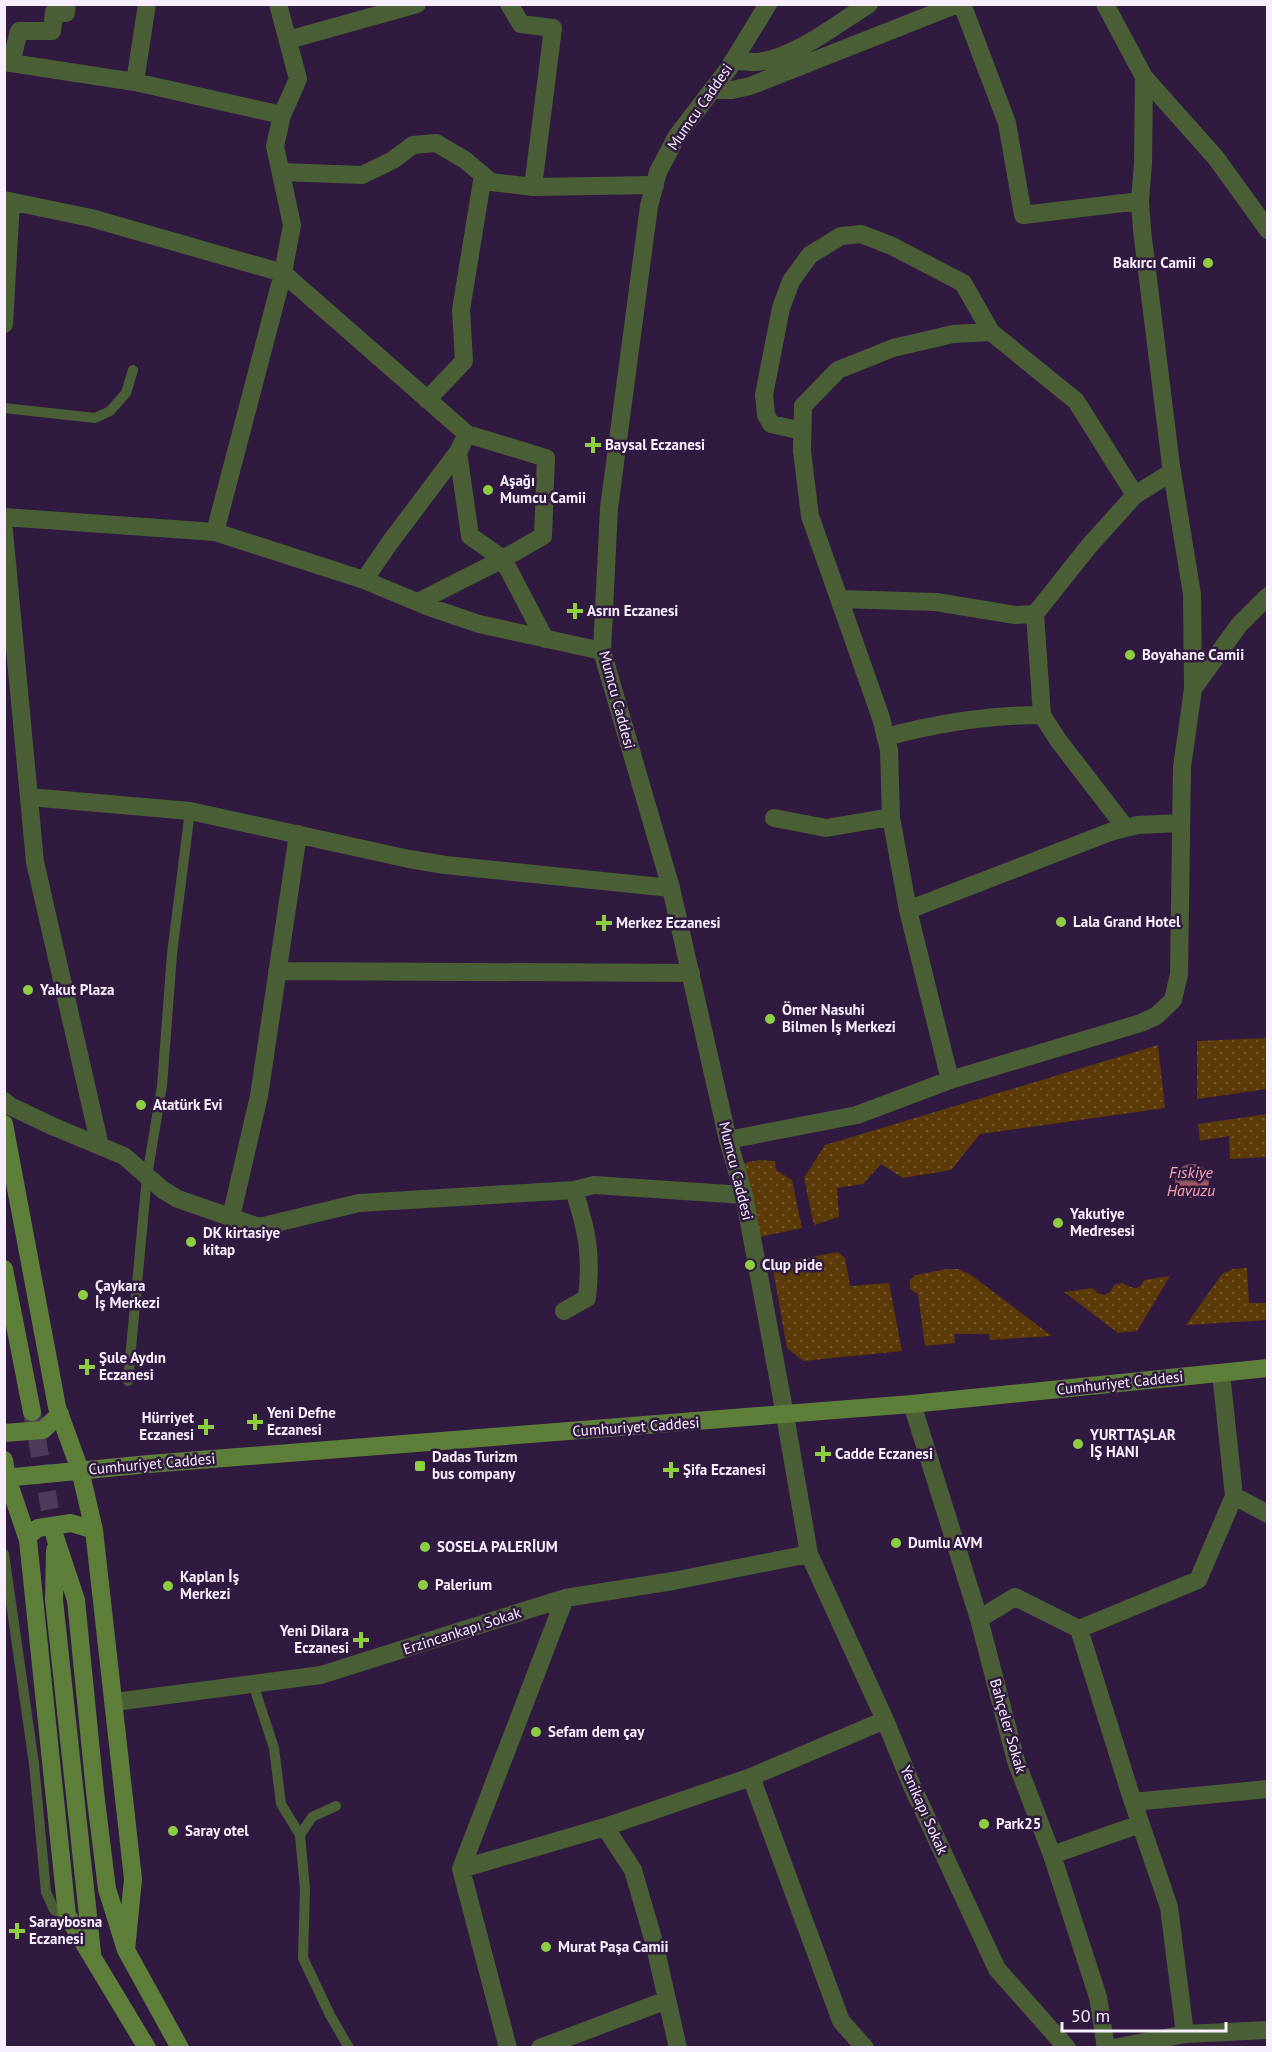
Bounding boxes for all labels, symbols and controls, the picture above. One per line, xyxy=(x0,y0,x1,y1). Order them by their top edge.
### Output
street label: Mumcu Caddesi xyxy=(663,60,736,153)
place label: Bakırcı Camii xyxy=(1113,253,1196,272)
marker: Bakırcı Camii xyxy=(1201,256,1215,270)
place label: Baysal Eczanesi xyxy=(605,435,705,454)
marker: Baysal Eczanesi xyxy=(586,438,600,452)
place label: Aşağı Mumcu Camii xyxy=(500,471,586,507)
marker: Aşağı Mumcu Camii xyxy=(481,483,495,497)
place label: Asrın Eczanesi xyxy=(587,601,678,620)
marker: Asrın Eczanesi xyxy=(568,604,582,618)
place label: Boyahane Camii xyxy=(1142,645,1244,664)
marker: Boyahane Camii xyxy=(1123,648,1137,662)
street label: Mumcu Caddesi xyxy=(595,649,640,751)
place label: Lala Grand Hotel xyxy=(1073,912,1181,931)
place label: Merkez Eczanesi xyxy=(616,913,721,932)
marker: Lala Grand Hotel xyxy=(1054,915,1068,929)
marker: Merkez Eczanesi xyxy=(597,916,611,930)
place label: Yakut Plaza xyxy=(39,980,114,999)
marker: Yakut Plaza xyxy=(21,983,35,997)
place label: Ömer Nasuhi Bilmen İş Merkezi xyxy=(782,1000,896,1036)
marker: Ömer Nasuhi Bilmen İş Merkezi xyxy=(763,1012,777,1026)
place label: Atatürk Evi xyxy=(153,1095,223,1114)
marker: Atatürk Evi xyxy=(134,1098,148,1112)
street label: Mumcu Caddesi xyxy=(715,1120,758,1222)
water label: Fıskiye Havuzu xyxy=(1167,1162,1215,1200)
place label: Yakutiye Medresesi xyxy=(1069,1204,1135,1240)
marker: Yakutiye Medresesi xyxy=(1051,1216,1065,1230)
place label: DK kirtasiye kitap xyxy=(203,1223,281,1259)
marker: DK kirtasiye kitap xyxy=(184,1235,198,1249)
place label: Clup pide xyxy=(762,1255,823,1274)
marker: Clup pide xyxy=(743,1258,757,1272)
place label: Çaykara İş Merkezi xyxy=(95,1276,160,1312)
marker: Çaykara İş Merkezi xyxy=(76,1288,90,1302)
place label: Şule Aydın Eczanesi xyxy=(99,1348,166,1384)
marker: Şule Aydın Eczanesi xyxy=(80,1360,94,1374)
street label: Cumhuriyet Caddesi xyxy=(1056,1366,1184,1399)
place label: Yeni Defne Eczanesi xyxy=(266,1403,336,1439)
place label: Hürriyet Eczanesi xyxy=(139,1408,195,1444)
street label: Cumhuriyet Caddesi xyxy=(572,1413,700,1440)
marker: Yeni Defne Eczanesi xyxy=(248,1415,262,1429)
marker: Hürriyet Eczanesi xyxy=(199,1420,213,1434)
place label: YURTTAŞLAR İŞ HANI xyxy=(1089,1425,1176,1461)
marker: YURTTAŞLAR İŞ HANI xyxy=(1071,1437,1085,1451)
place label: Cadde Eczanesi xyxy=(835,1444,933,1463)
place label: Dadas Turizm bus company xyxy=(432,1447,518,1483)
marker: Cadde Eczanesi xyxy=(816,1447,830,1461)
street label: Cumhuriyet Caddesi xyxy=(88,1448,216,1479)
marker: Dadas Turizm bus company xyxy=(413,1459,427,1473)
place label: Şifa Eczanesi xyxy=(683,1460,766,1479)
marker: Şifa Eczanesi xyxy=(664,1463,678,1477)
place label: Dumlu AVM xyxy=(908,1533,983,1552)
marker: Dumlu AVM xyxy=(889,1536,903,1550)
place label: SOSELA PALERİUM xyxy=(437,1537,558,1556)
marker: SOSELA PALERİUM xyxy=(418,1540,432,1554)
place label: Kaplan İş Merkezi xyxy=(180,1567,239,1603)
place label: Palerium xyxy=(435,1575,492,1594)
marker: Palerium xyxy=(416,1578,430,1592)
marker: Kaplan İş Merkezi xyxy=(161,1579,175,1593)
street label: Erzincankapı Sokak xyxy=(400,1602,524,1659)
place label: Yeni Dilara Eczanesi xyxy=(279,1621,349,1657)
marker: Yeni Dilara Eczanesi xyxy=(354,1633,368,1647)
street label: Bahçeler Sokak xyxy=(986,1676,1031,1776)
place label: Sefam dem çay xyxy=(548,1722,645,1741)
marker: Sefam dem çay xyxy=(529,1725,543,1739)
street label: Yenikapı Sokak xyxy=(896,1762,953,1858)
place label: Park25 xyxy=(996,1814,1041,1833)
marker: Park25 xyxy=(977,1817,991,1831)
place label: Saray otel xyxy=(185,1821,249,1840)
marker: Saray otel xyxy=(166,1824,180,1838)
place label: Saraybosna Eczanesi xyxy=(29,1912,102,1948)
marker: Saraybosna Eczanesi xyxy=(10,1924,24,1938)
place label: Murat Paşa Camii xyxy=(558,1937,669,1956)
marker: Murat Paşa Camii xyxy=(539,1940,553,1954)
scale bar xyxy=(1062,1995,1226,2033)
text: 50 m xyxy=(1071,2004,1110,2027)

